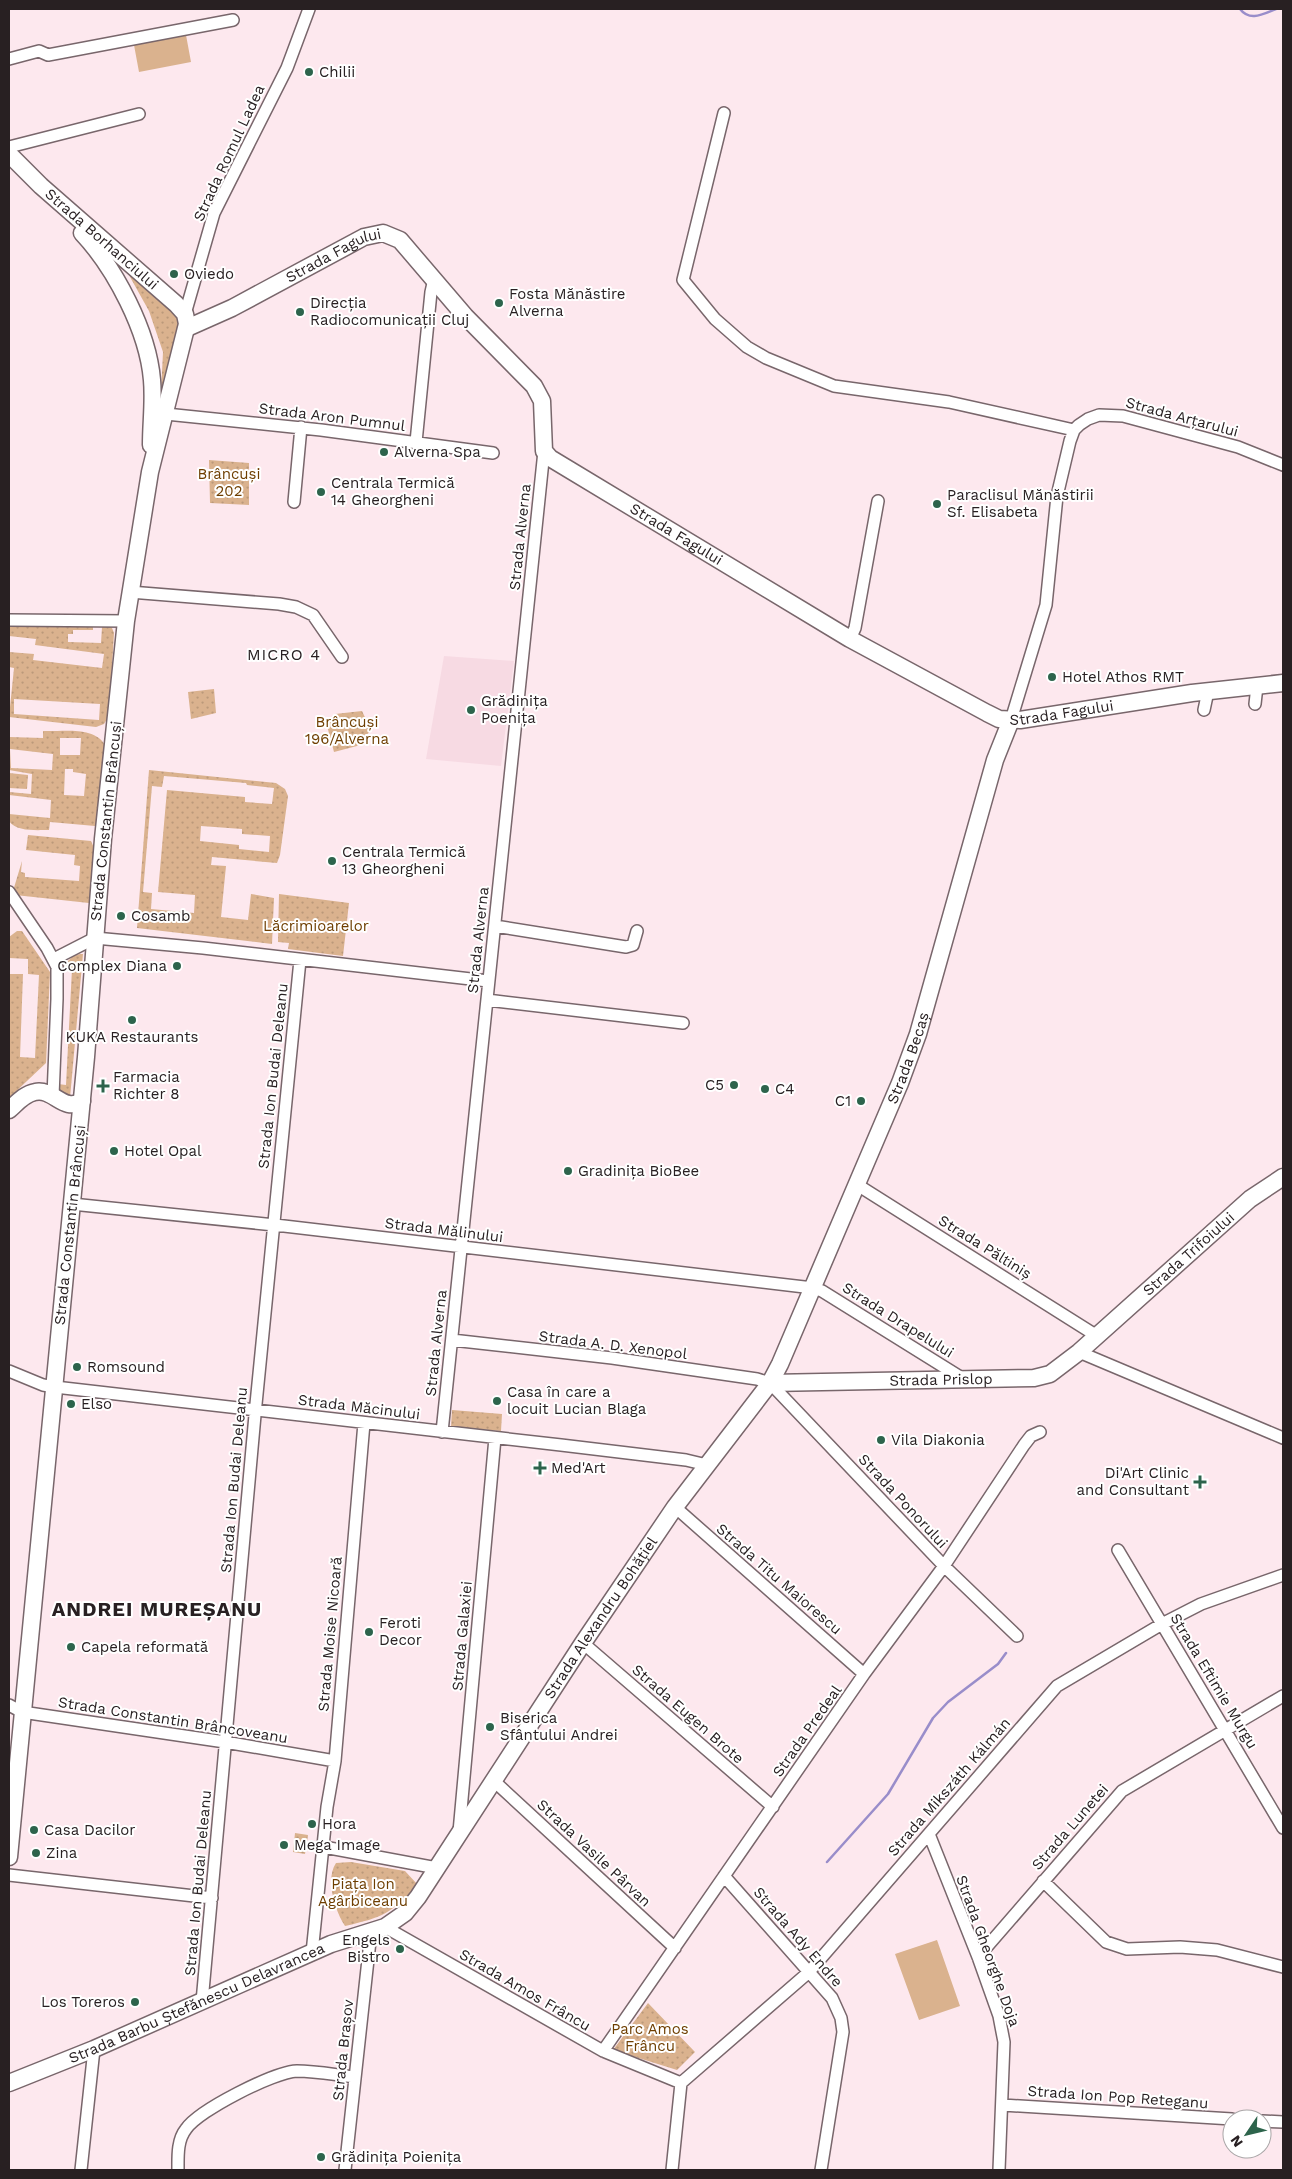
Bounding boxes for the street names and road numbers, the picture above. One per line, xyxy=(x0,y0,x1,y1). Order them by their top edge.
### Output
street label: Strada Romul Ladea xyxy=(189,81,269,224)
street label: Strada Borhanciului xyxy=(41,185,162,293)
street label: Strada Fagului xyxy=(283,225,383,286)
street label: Strada Arțarului xyxy=(1124,393,1240,441)
street label: Strada Aron Pumnul xyxy=(258,399,407,435)
street label: Strada Alverna xyxy=(505,482,535,591)
street label: Strada Fagului xyxy=(627,499,726,569)
street label: Strada Fagului xyxy=(1009,696,1115,729)
street label: Strada Constantin Brâncuși xyxy=(87,720,125,922)
street label: Strada Alverna xyxy=(463,885,493,994)
street label: Strada Ion Budai Deleanu xyxy=(254,982,292,1170)
street label: Strada Becaș xyxy=(883,1010,933,1107)
street label: Strada Constantin Brâncuși xyxy=(51,1124,89,1326)
street label: Strada Trifoiului xyxy=(1139,1208,1238,1300)
street label: Strada Păltiniș xyxy=(935,1211,1035,1283)
street label: Strada Mălinului xyxy=(384,1214,504,1246)
street label: Strada Drapelului xyxy=(839,1278,957,1362)
street label: Strada Alverna xyxy=(421,1288,451,1397)
street label: Strada A. D. Xenopol xyxy=(538,1327,689,1363)
street label: Strada Prislop xyxy=(889,1370,993,1390)
street label: Strada Ion Budai Deleanu xyxy=(217,1386,251,1574)
street label: Strada Măcinului xyxy=(297,1391,421,1423)
street label: Strada Ponorului xyxy=(855,1450,951,1552)
street label: Strada Titu Maiorescu xyxy=(713,1520,845,1638)
street label: Strada Alexandru Bohățiel xyxy=(540,1533,661,1702)
street label: Strada Moise Nicoară xyxy=(314,1555,346,1712)
street label: Strada Galaxiei xyxy=(448,1580,476,1692)
street label: Strada Eftimie Murgu xyxy=(1166,1610,1262,1752)
street label: Strada Eugen Brote xyxy=(628,1661,748,1767)
street label: Strada Predeal xyxy=(769,1681,846,1780)
street label: Strada Constantin Brâncoveanu xyxy=(57,1693,289,1747)
street label: Strada Mikszáth Kálmán xyxy=(884,1714,1014,1860)
street label: Strada Lunetei xyxy=(1028,1780,1112,1874)
street label: Strada Ion Budai Deleanu xyxy=(181,1789,215,1977)
street label: Strada Vasile Pârvan xyxy=(533,1796,655,1910)
street label: Strada Gheorghe Doja xyxy=(952,1873,1024,2030)
street label: Strada Ady Endre xyxy=(750,1883,846,1991)
street label: Strada Barbu Ștefănescu Delavrancea xyxy=(66,1939,328,2067)
street label: Strada Amos Frâncu xyxy=(456,1945,594,2035)
street label: Strada Brașov xyxy=(329,1998,357,2102)
street label: Strada Ion Pop Reteganu xyxy=(1027,2082,1209,2112)

